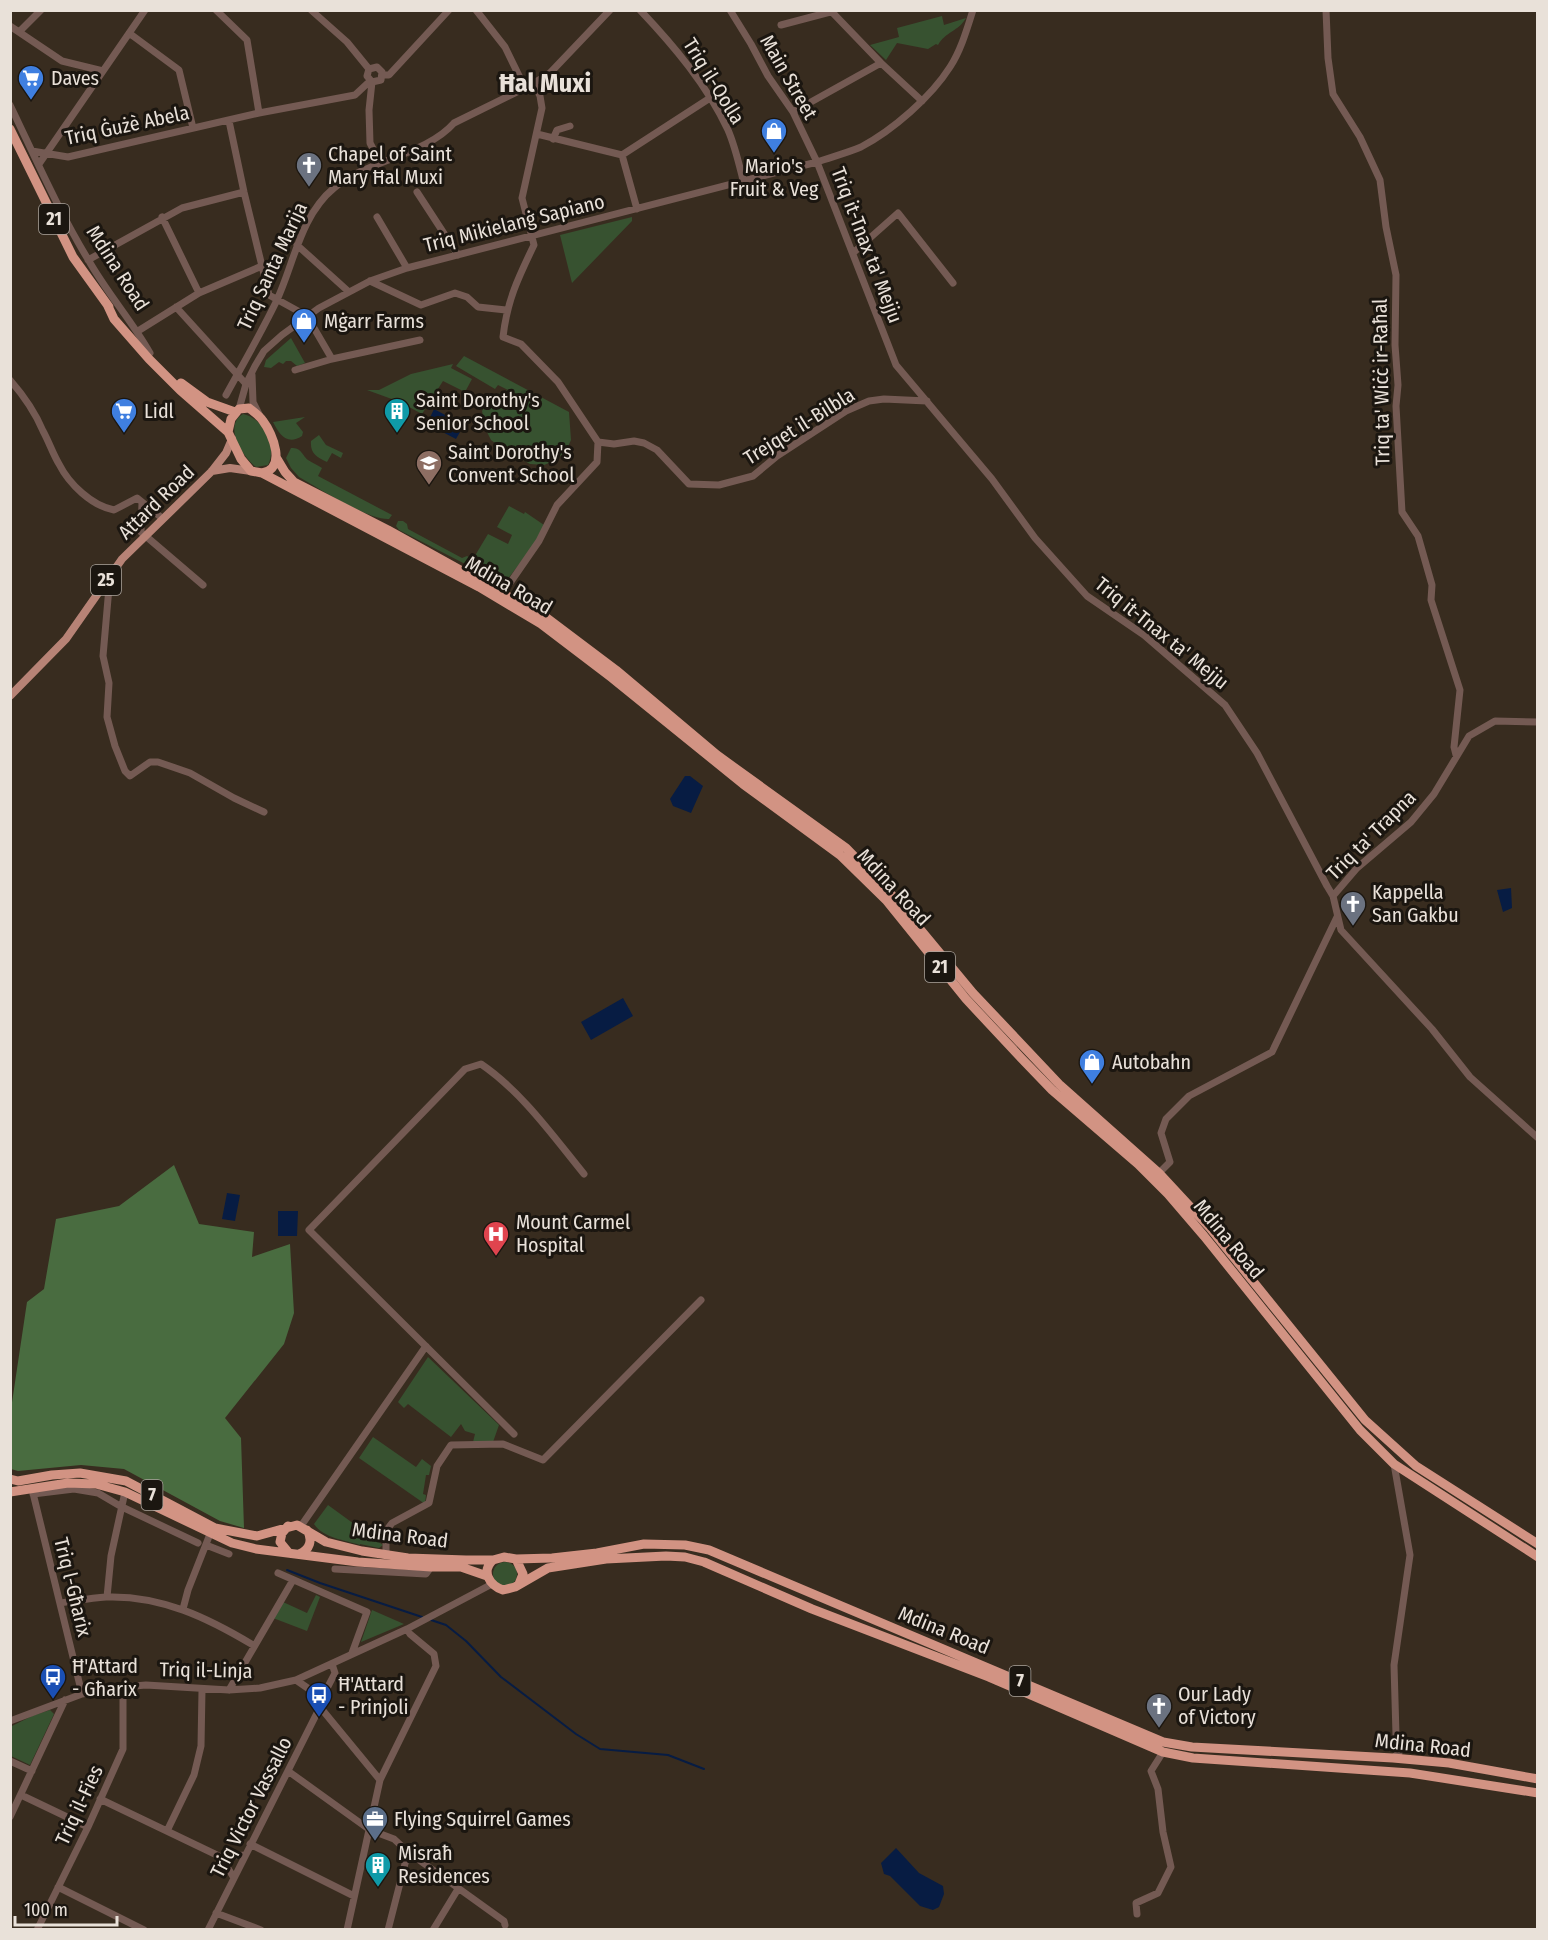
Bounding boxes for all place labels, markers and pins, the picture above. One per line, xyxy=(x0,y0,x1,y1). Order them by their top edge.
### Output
supermarket icon: Daves xyxy=(16,63,46,101)
place label: Daves xyxy=(51,66,99,90)
shop icon: Mario's Fruit & Veg xyxy=(759,116,789,154)
place label: Chapel of Saint Mary Ħal Muxi xyxy=(328,142,452,189)
church icon: Chapel of Saint Mary Ħal Muxi xyxy=(294,150,324,188)
place label: Mario's Fruit & Veg xyxy=(730,154,819,201)
shop icon: Mġarr Farms xyxy=(289,306,319,344)
place label: Mġarr Farms xyxy=(324,309,424,333)
place label: Saint Dorothy's Senior School xyxy=(416,388,540,435)
supermarket icon: Lidl xyxy=(109,396,139,434)
building icon: Saint Dorothy's Senior School xyxy=(382,396,412,434)
place label: Lidl xyxy=(144,399,174,423)
place label: Saint Dorothy's Convent School xyxy=(448,440,575,487)
school or university icon: Saint Dorothy's Convent School xyxy=(414,448,444,486)
place label: Kappella San Gakbu xyxy=(1372,880,1459,927)
church icon: Kappella San Gakbu xyxy=(1338,889,1368,927)
shop icon: Autobahn xyxy=(1077,1047,1107,1085)
place label: Autobahn xyxy=(1112,1050,1191,1074)
place label: Mount Carmel Hospital xyxy=(516,1210,630,1257)
hospital icon: Mount Carmel Hospital xyxy=(481,1219,511,1257)
place label: Ħ'Attard - Għarix xyxy=(72,1654,138,1701)
bus stop icon: Ħ'Attard - Għarix xyxy=(38,1662,68,1700)
place label: Ħ'Attard - Prinjoli xyxy=(338,1672,409,1719)
bus stop icon: Ħ'Attard - Prinjoli xyxy=(304,1680,334,1718)
place label: Our Lady of Victory xyxy=(1178,1682,1256,1729)
church icon: Our Lady of Victory xyxy=(1144,1691,1174,1729)
office icon: Flying Squirrel Games xyxy=(360,1804,390,1842)
place label: Flying Squirrel Games xyxy=(394,1807,571,1831)
place label: Misraħ Residences xyxy=(398,1841,490,1888)
building icon: Misraħ Residences xyxy=(363,1850,393,1888)

